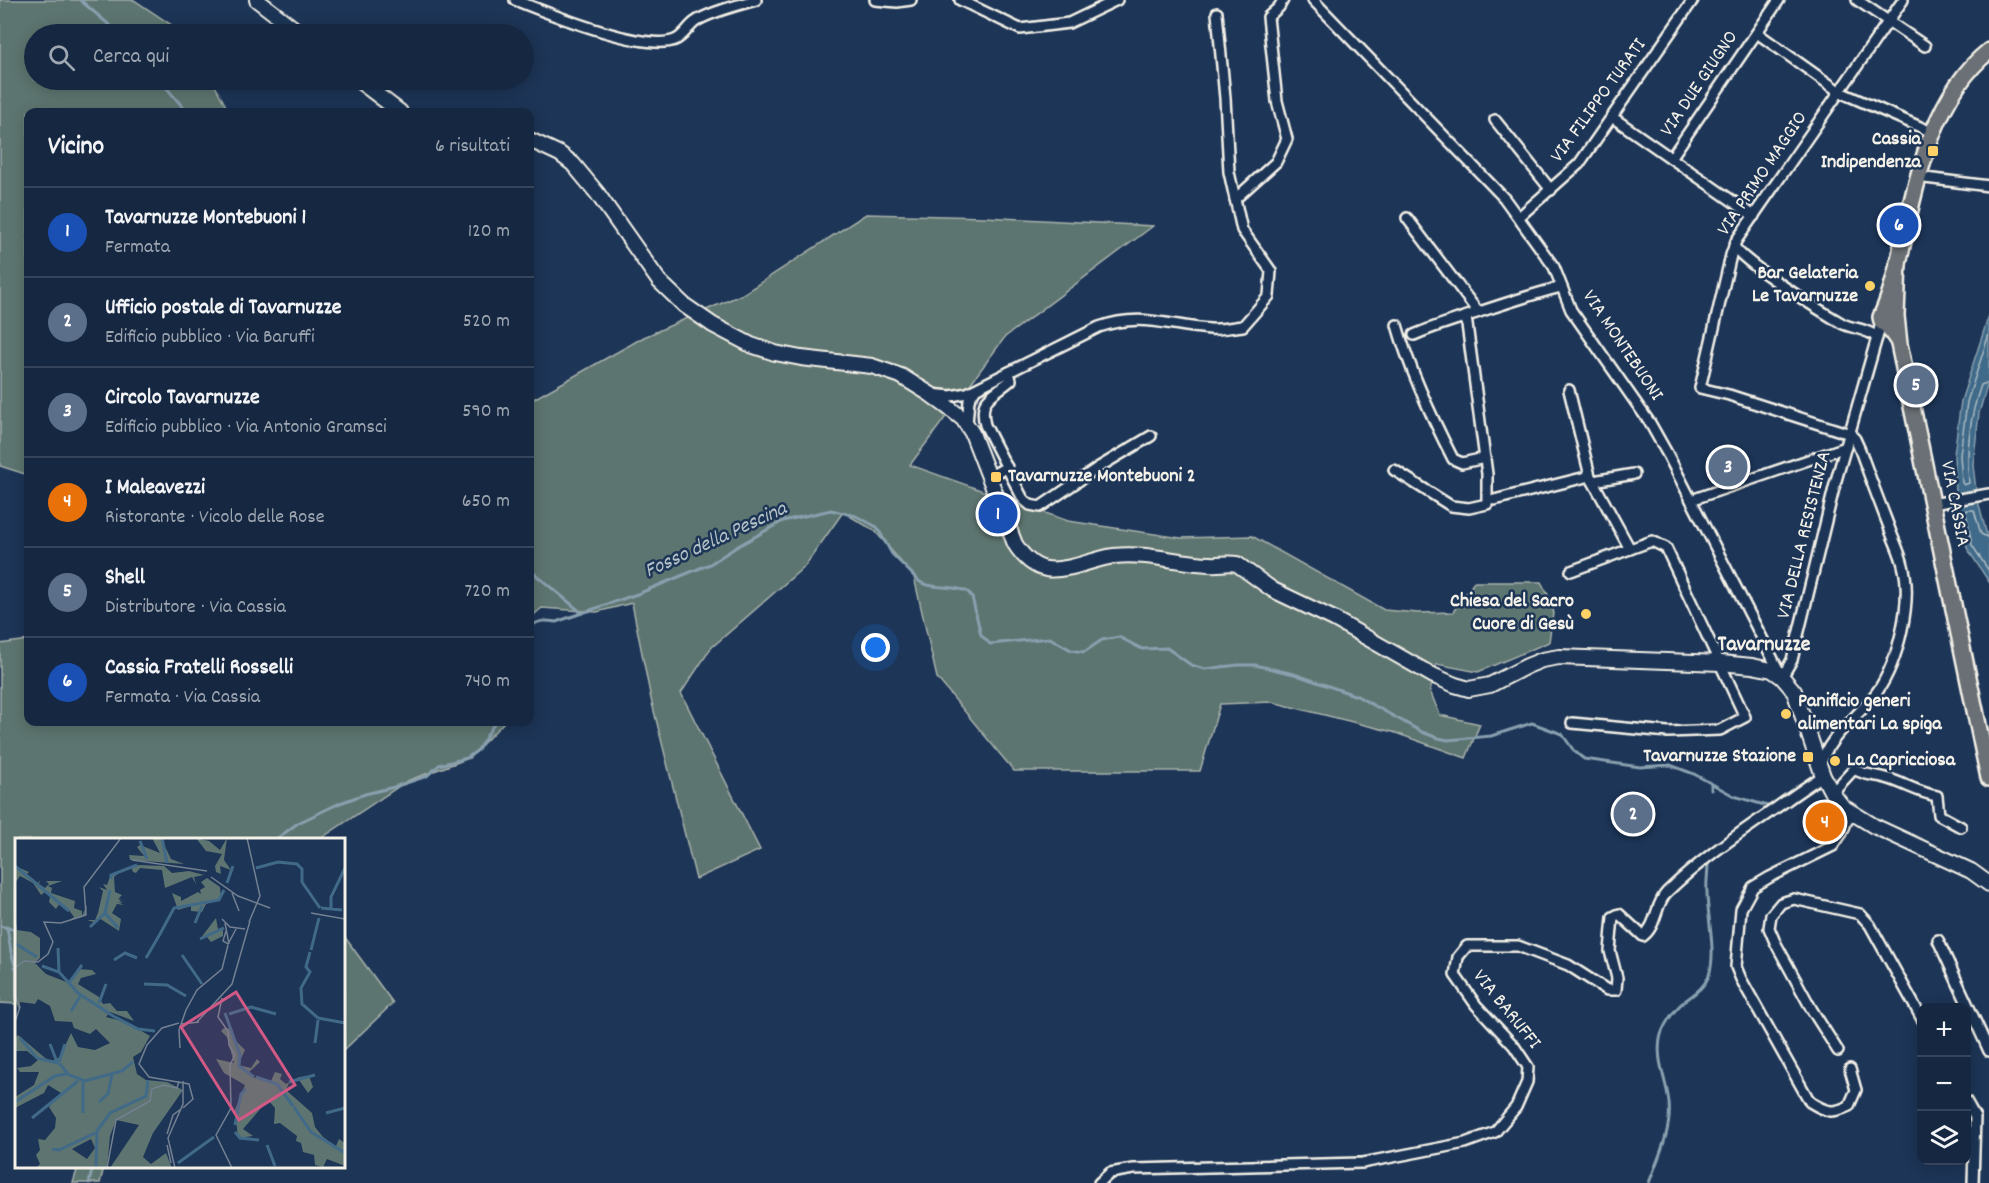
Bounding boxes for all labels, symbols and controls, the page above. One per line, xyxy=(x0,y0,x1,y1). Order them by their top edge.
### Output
search box xyxy=(24,24,534,90)
street label: VIA DUE GIUGNO xyxy=(1654,25,1746,143)
street label: VIA FILIPPO TURATI xyxy=(1544,33,1654,169)
icon: search xyxy=(45,41,78,74)
text: Cerca qui xyxy=(93,42,169,73)
street label: VIA PRIMO MAGGIO xyxy=(1711,106,1815,242)
place label: Cassia Indipendenza xyxy=(1821,126,1922,177)
text: Vicino xyxy=(48,129,104,166)
text: 6 risultati xyxy=(435,133,510,161)
marker: Cassia Indipendenza xyxy=(1926,144,1940,158)
pin: 6 xyxy=(1880,202,1918,248)
text: Tavarnuzze Montebuoni 1 xyxy=(105,203,306,234)
text: 1 xyxy=(65,218,70,246)
text: 120 m xyxy=(468,218,510,246)
text: Fermata xyxy=(105,234,170,262)
place label: Bar Gelateria Le Tavarnuzze xyxy=(1752,260,1859,311)
marker: Bar Gelateria Le Tavarnuzze xyxy=(1863,279,1877,293)
street label: VIA MONTEBUONI xyxy=(1575,285,1669,407)
text: Ufficio postale di Tavarnuzze xyxy=(105,293,341,324)
text: 2 xyxy=(63,308,72,336)
text: 520 m xyxy=(463,308,510,336)
text: Edificio pubblico · Via Baruffi xyxy=(105,324,315,352)
pin: 5 xyxy=(1896,362,1936,408)
text: Circolo Tavarnuzze xyxy=(105,383,260,414)
text: 3 xyxy=(63,398,72,426)
text: 590 m xyxy=(462,398,510,426)
text: Edificio pubblico · Via Antonio Gramsci xyxy=(105,414,387,442)
pin: 3 xyxy=(1708,444,1748,490)
street label: VIA DELLA RESISTENZA xyxy=(1771,448,1839,622)
street label: VIA CASSIA xyxy=(1932,459,1976,549)
place label: Tavarnuzze Montebuoni 2 xyxy=(1008,463,1195,491)
marker: Tavarnuzze Montebuoni 2 xyxy=(989,470,1003,484)
text: I Maleavezzi xyxy=(105,473,205,504)
text: 4 xyxy=(63,488,72,516)
text: 650 m xyxy=(462,488,510,516)
pin: 1 xyxy=(978,492,1018,536)
water label: Fosso della Pescina xyxy=(640,494,793,587)
text: Ristorante · Vicolo delle Rose xyxy=(105,504,324,532)
text: Shell xyxy=(105,563,145,594)
text: 5 xyxy=(63,578,72,606)
text: 720 m xyxy=(464,578,510,606)
place label: Chiesa del Sacro Cuore di Gesù xyxy=(1450,588,1574,639)
text: Distributore · Via Cassia xyxy=(105,594,286,622)
marker: Chiesa del Sacro Cuore di Gesù xyxy=(1579,607,1593,621)
district label: Tavarnuzze xyxy=(1718,630,1811,661)
your location xyxy=(861,633,890,662)
text: Cassia Fratelli Rosselli xyxy=(105,653,293,684)
text: 6 xyxy=(63,668,72,696)
text: 740 m xyxy=(465,668,510,696)
text: Fermata · Via Cassia xyxy=(105,684,260,712)
place label: Panificio generi alimentari La spiga xyxy=(1798,688,1942,739)
marker: Panificio generi alimentari La spiga xyxy=(1779,707,1793,721)
place label: Tavarnuzze Stazione xyxy=(1643,743,1796,771)
place label: La Capricciosa xyxy=(1847,747,1956,775)
marker: Tavarnuzze Stazione xyxy=(1801,750,1815,764)
marker: La Capricciosa xyxy=(1828,754,1842,768)
pin: 2 xyxy=(1614,792,1652,836)
pin: 4 xyxy=(1806,800,1844,844)
inset map xyxy=(15,838,345,1168)
street label: VIA BARUFFI xyxy=(1465,964,1547,1056)
map controls xyxy=(1917,1003,1971,1165)
button: + xyxy=(1917,1003,1971,1057)
button: − xyxy=(1917,1057,1971,1111)
button: layers xyxy=(1917,1111,1971,1165)

